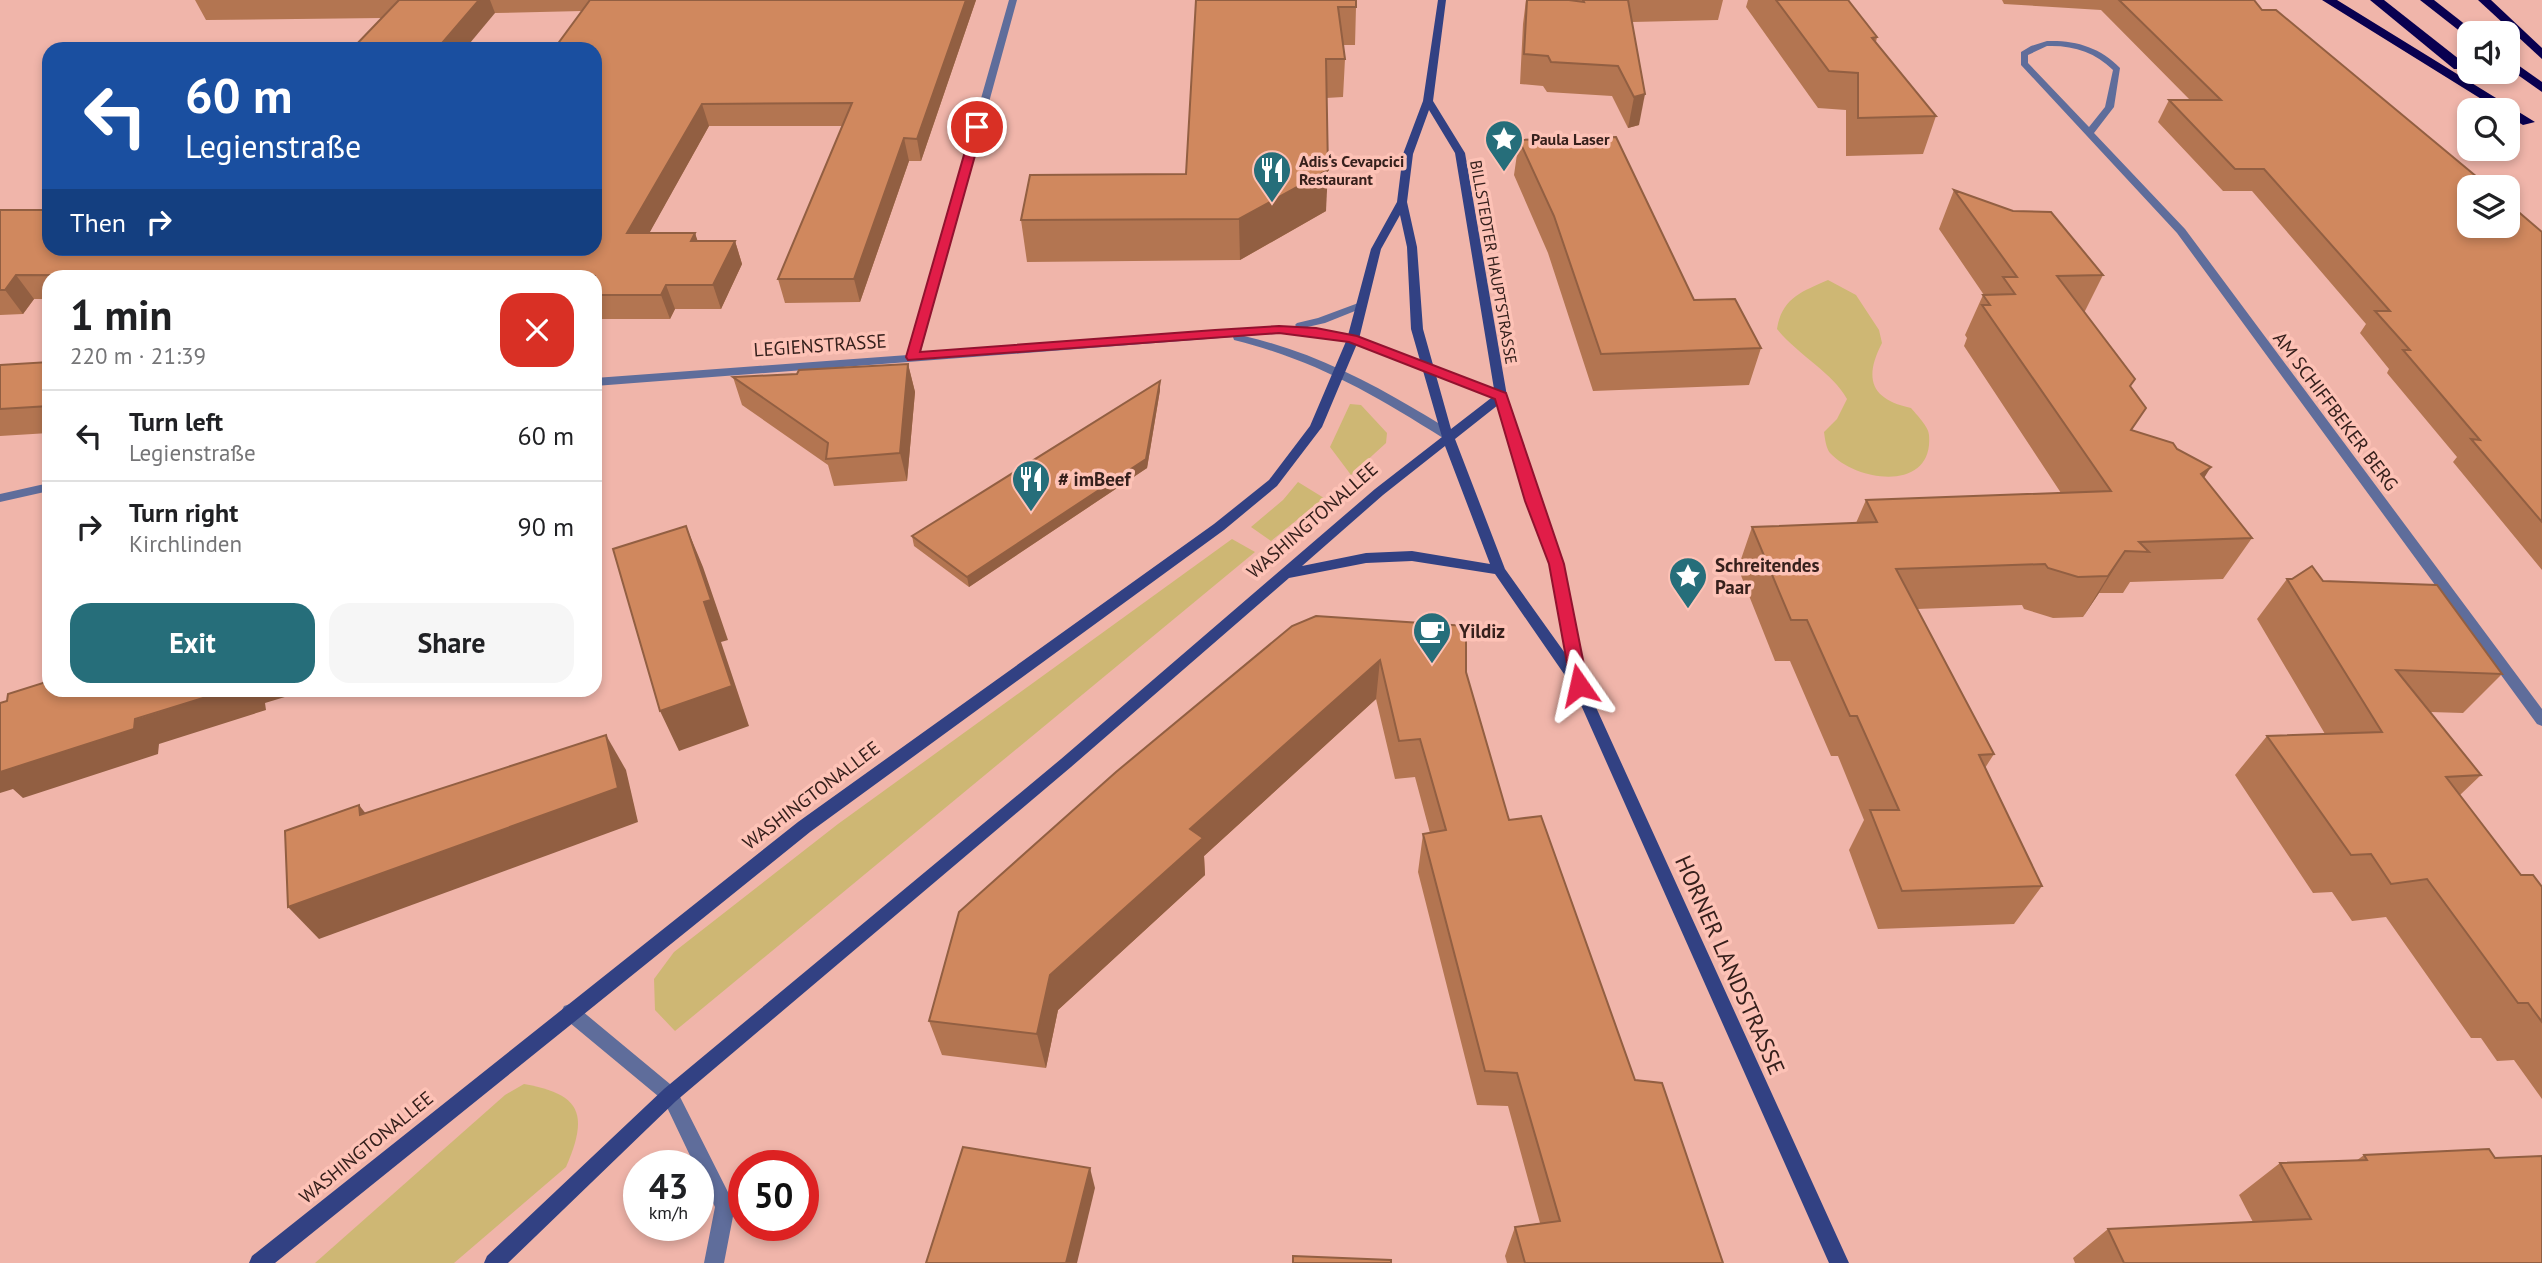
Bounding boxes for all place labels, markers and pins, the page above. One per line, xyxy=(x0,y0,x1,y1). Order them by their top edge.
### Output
pin xyxy=(947,97,1007,157)
place icon: Paula Laser xyxy=(1483,118,1525,173)
place label: Paula Laser xyxy=(1531,129,1610,149)
restaurant icon: Adis‘s Cevapcici Restaurant xyxy=(1251,149,1293,204)
place label: Adis‘s Cevapcici Restaurant xyxy=(1299,151,1404,189)
restaurant icon: # imBeef xyxy=(1010,458,1052,513)
place label: # imBeef xyxy=(1058,467,1132,491)
place label: Schreitendes Paar xyxy=(1715,553,1820,599)
place icon: Schreitendes Paar xyxy=(1667,555,1709,610)
cafe icon: Yildiz xyxy=(1411,610,1453,665)
place label: Yildiz xyxy=(1458,619,1505,643)

